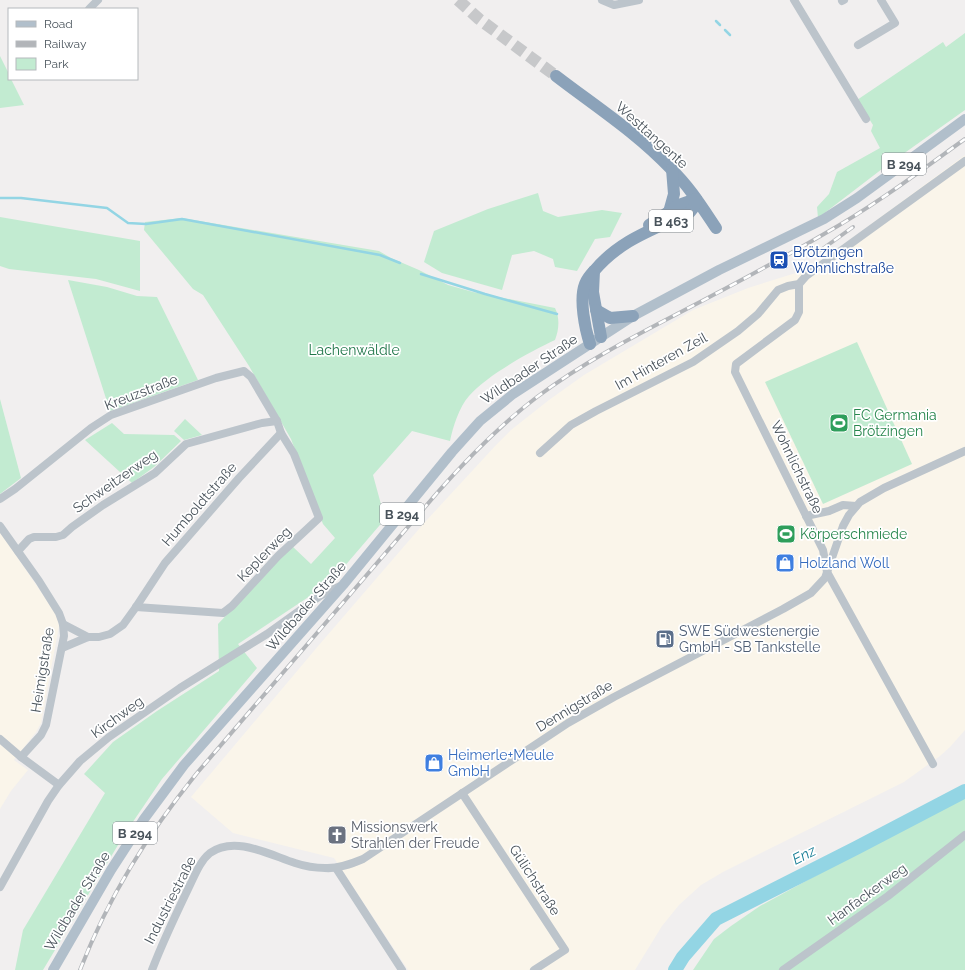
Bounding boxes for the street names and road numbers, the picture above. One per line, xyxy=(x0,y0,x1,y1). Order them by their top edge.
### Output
street label: Westtangente xyxy=(613,98,691,172)
road number: B 294 xyxy=(882,153,926,175)
road number: B 463 xyxy=(649,210,693,232)
street label: Im Hinteren Zeil xyxy=(612,329,710,393)
street label: Wildbader Straße xyxy=(478,331,580,407)
street label: Kreuzstraße xyxy=(102,371,180,413)
street label: Wohnlichstraße xyxy=(768,418,826,516)
street label: Schweitzerweg xyxy=(70,446,160,516)
street label: Humboldtstraße xyxy=(158,459,240,549)
road number: B 294 xyxy=(380,503,424,525)
street label: Keplerweg xyxy=(234,523,294,585)
street label: Wildbader Straße xyxy=(263,558,349,654)
street label: Heimigstraße xyxy=(27,626,57,714)
street label: Dennigstraße xyxy=(533,677,615,735)
street label: Kirchweg xyxy=(88,693,146,741)
road number: B 294 xyxy=(113,822,157,844)
street label: Gülichstraße xyxy=(506,842,564,918)
street label: Wildbader Straße xyxy=(41,848,113,954)
street label: Industriestraße xyxy=(141,854,199,946)
street label: Hanfackerweg xyxy=(824,860,910,928)

